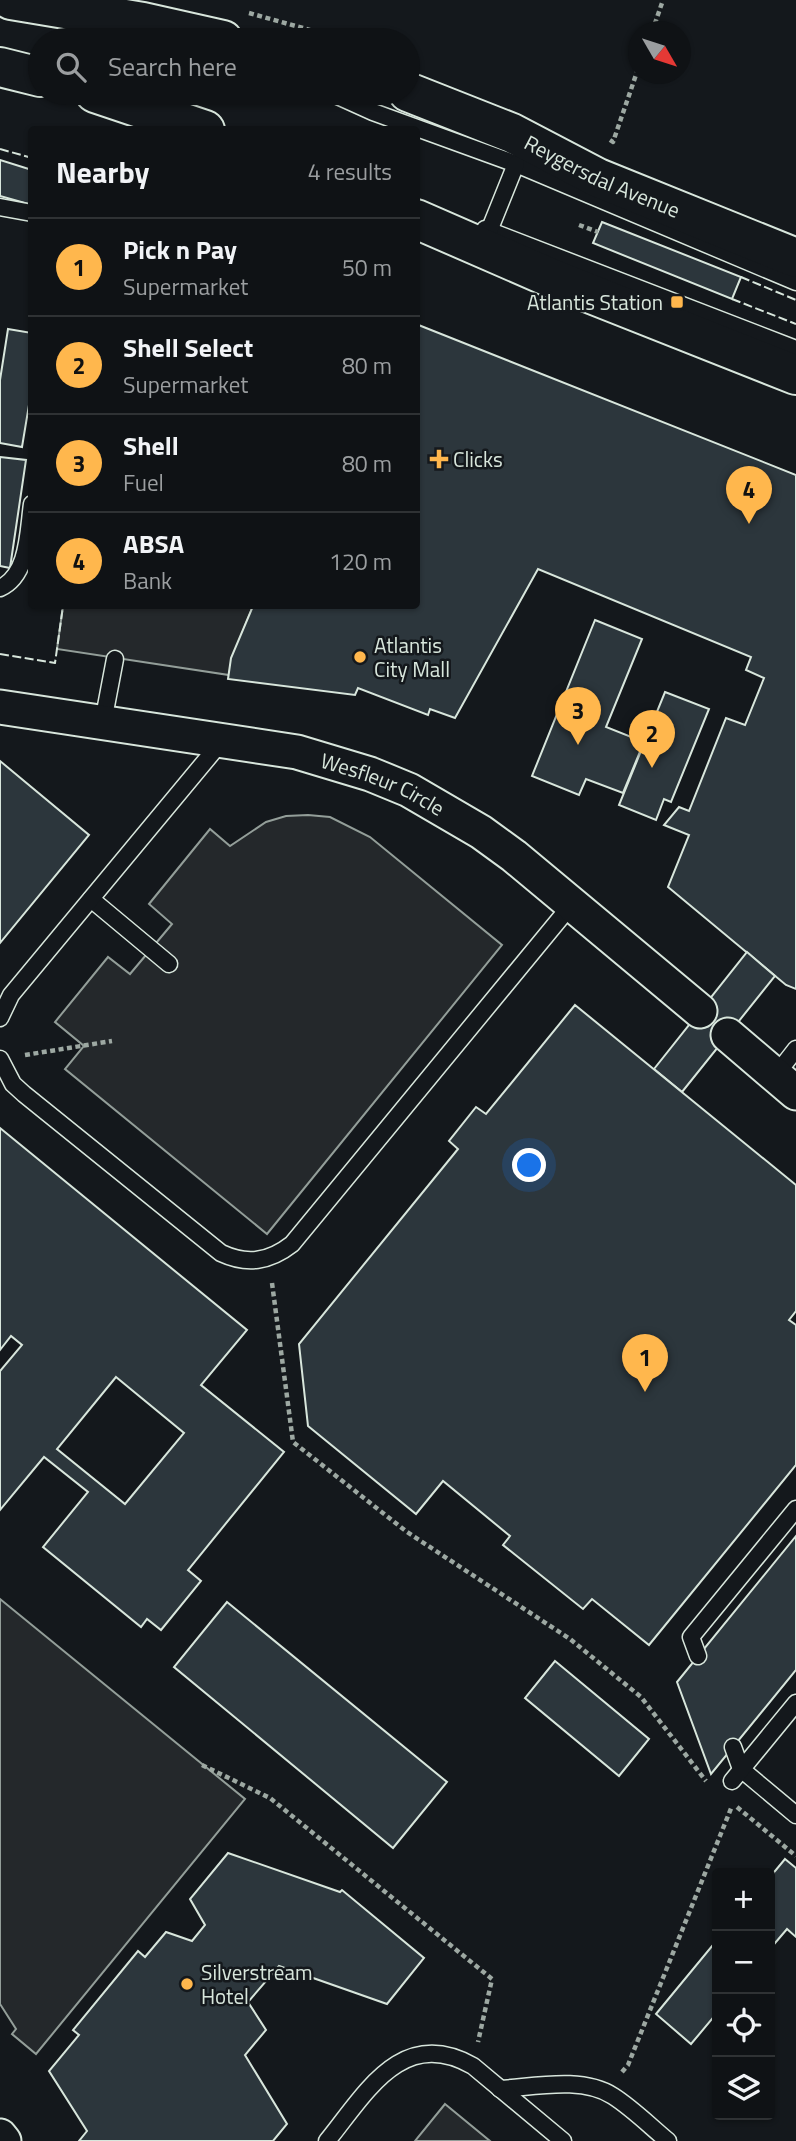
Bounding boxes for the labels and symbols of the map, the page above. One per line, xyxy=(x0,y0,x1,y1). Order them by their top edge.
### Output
north arrow xyxy=(628,21,691,84)
street label: Reygersdal Avenue xyxy=(519,126,685,226)
place label: Atlantis Station xyxy=(527,286,663,318)
marker: Atlantis Station xyxy=(669,294,685,310)
place label: Clicks xyxy=(453,443,503,475)
marker: Clicks xyxy=(431,451,447,467)
pin: 4 xyxy=(726,466,772,524)
place label: Atlantis City Mall xyxy=(374,629,450,685)
marker: Atlantis City Mall xyxy=(352,649,368,665)
pin: 3 xyxy=(555,687,601,745)
pin: 2 xyxy=(629,710,675,768)
street label: Wesfleur Circle xyxy=(317,744,451,824)
your location xyxy=(512,1148,546,1182)
pin: 1 xyxy=(622,1334,668,1392)
place label: Silverstream Hotel xyxy=(201,1956,313,2012)
marker: Silverstream Hotel xyxy=(179,1976,195,1992)

